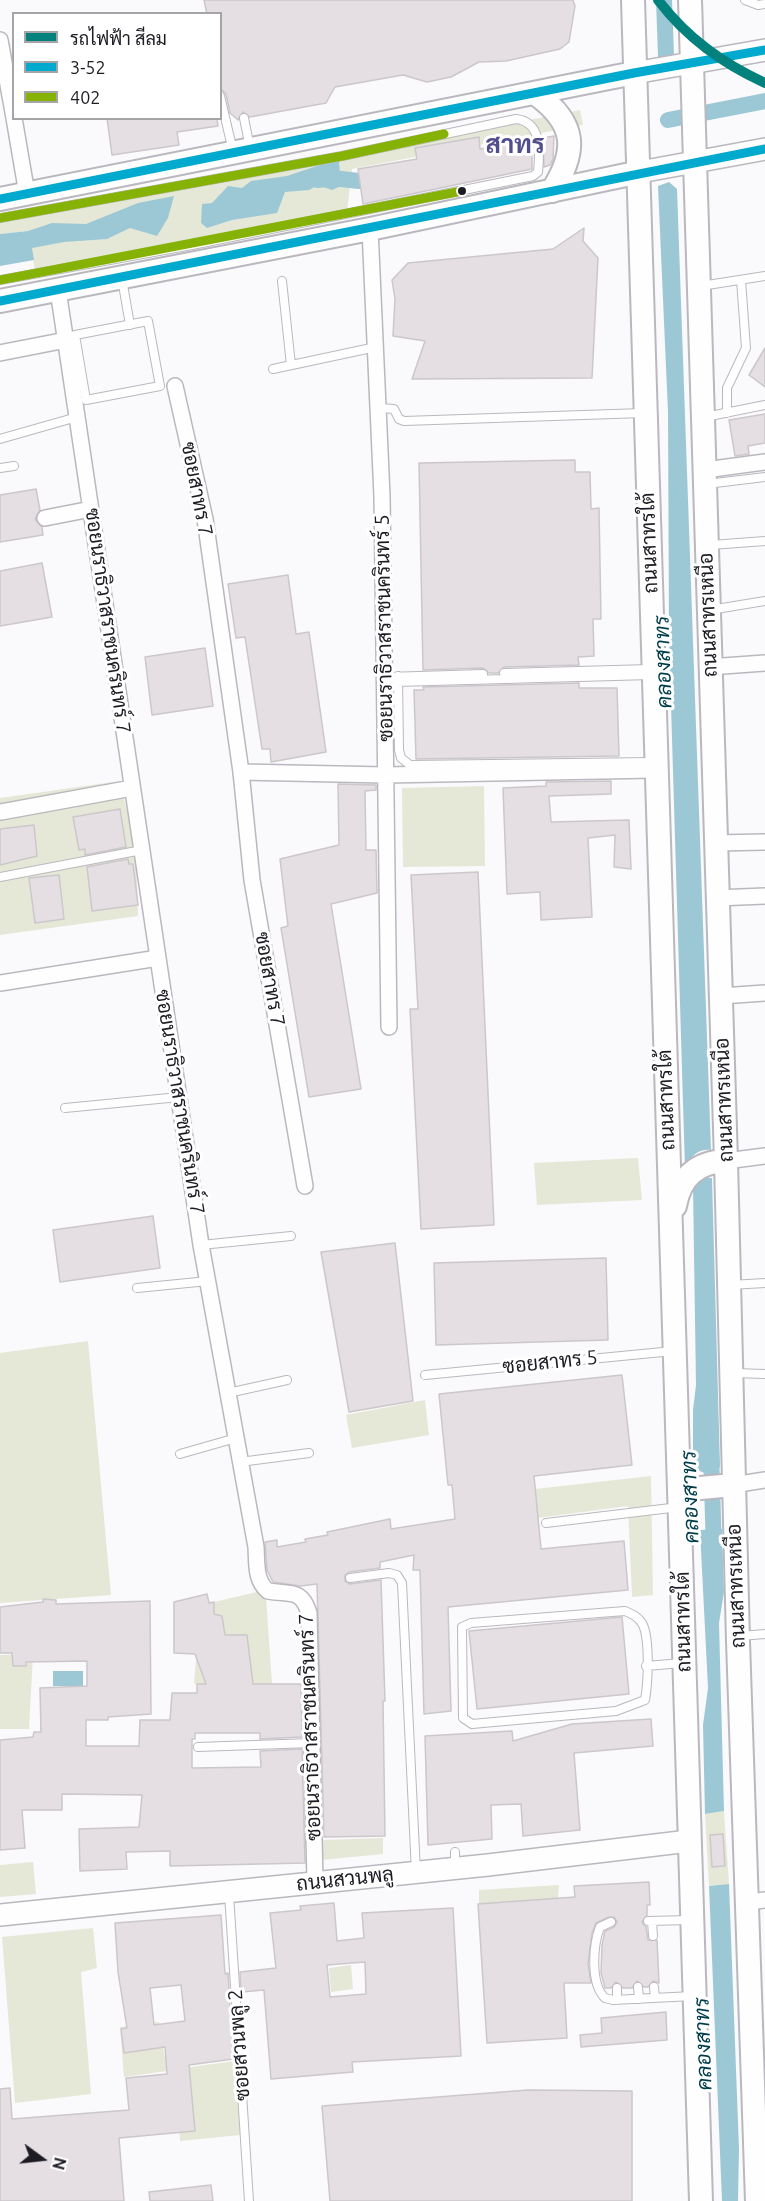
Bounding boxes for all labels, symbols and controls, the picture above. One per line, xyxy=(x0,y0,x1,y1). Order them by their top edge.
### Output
legend xyxy=(12,12,222,120)
text: รถไฟฟ้า สีลม xyxy=(70,28,167,48)
text: 3-52 xyxy=(70,57,106,77)
text: 402 xyxy=(70,87,100,107)
district label: สาทร xyxy=(485,128,545,160)
unlabelled marker xyxy=(456,185,468,197)
street label: ซอยสาทร 7 xyxy=(176,440,218,538)
street label: ถนนสาทรใต้ xyxy=(635,492,663,594)
street label: ซอยนราธิวาสราชนครินทร์ 7 xyxy=(80,507,136,735)
street label: ซอยนราธิวาสราชนครินทร์ 5 xyxy=(370,514,398,742)
street label: ถนนสาทรเหนือ xyxy=(694,552,722,678)
water label: คลองสาทร xyxy=(649,615,677,709)
street label: ซอยสาทร 7 xyxy=(250,930,290,1028)
street label: ซอยนราธิวาสราชนครินทร์ 7 xyxy=(150,988,210,1216)
street label: ถนนสาทรเหนือ xyxy=(710,1037,738,1163)
street label: ถนนสาทรใต้ xyxy=(652,1049,680,1151)
street label: ซอยสาทร 5 xyxy=(501,1345,599,1379)
water label: คลองสาทร xyxy=(676,1450,704,1544)
street label: ถนนสาทรเหนือ xyxy=(722,1523,750,1649)
street label: ถนนสาทรใต้ xyxy=(670,1571,696,1673)
street label: ซอยนราธิวาสราชนครินทร์ 7 xyxy=(294,1613,326,1841)
street label: ถนนสวนพลู xyxy=(295,1862,395,1896)
street label: ซอยสวนพลู 2 xyxy=(223,1988,255,2102)
water label: คลองสาทร xyxy=(689,1997,717,2091)
north arrow xyxy=(12,2129,72,2189)
text: N xyxy=(49,2156,70,2172)

